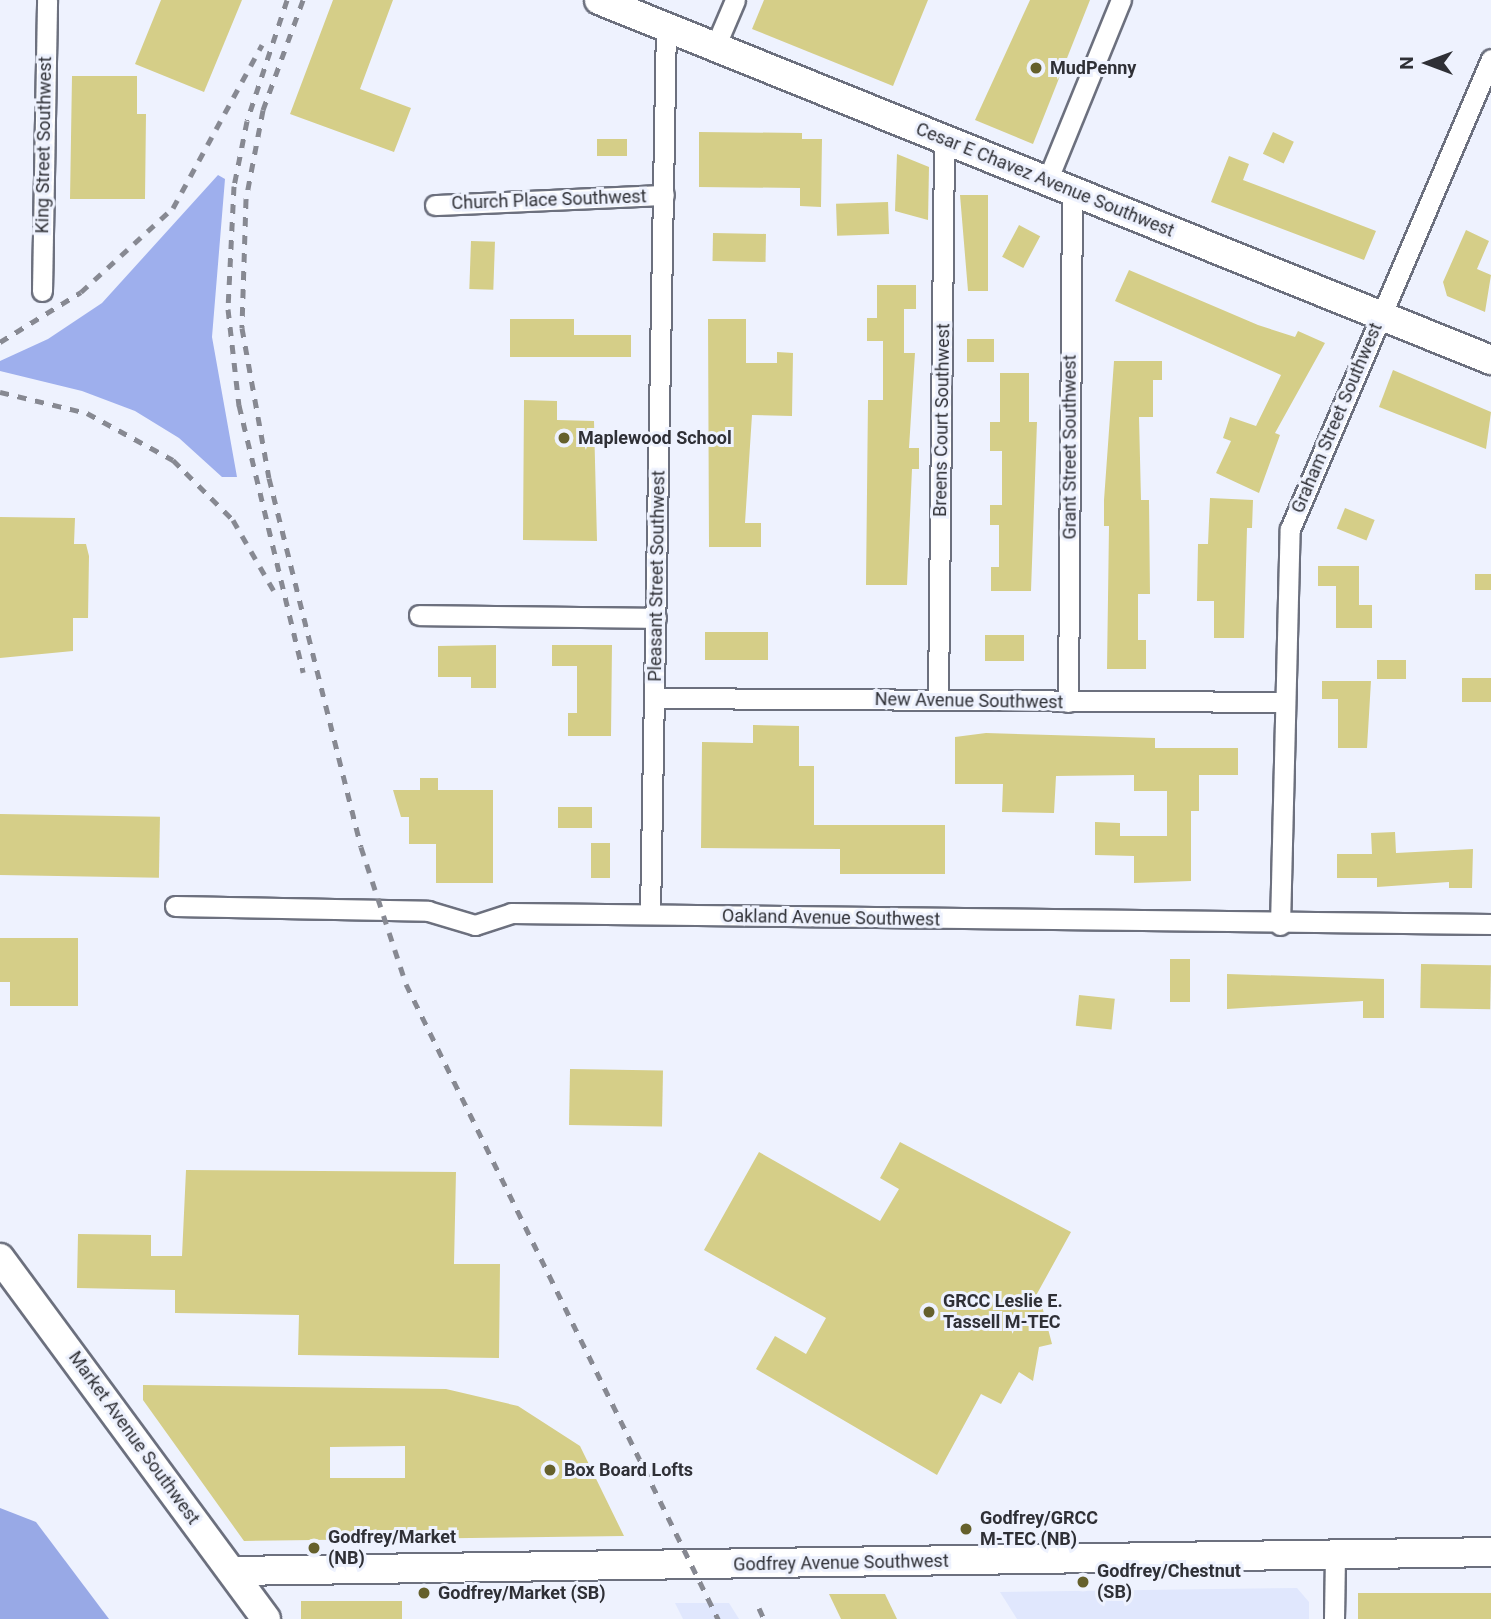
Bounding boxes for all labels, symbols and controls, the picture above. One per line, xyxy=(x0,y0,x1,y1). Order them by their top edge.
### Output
north arrow xyxy=(1393,28,1463,98)
street label: King Street Southwest xyxy=(32,56,56,234)
text: N xyxy=(1395,56,1418,70)
place label: MudPenny xyxy=(1050,57,1136,79)
marker: MudPenny xyxy=(1028,60,1044,76)
street label: Cesar E Chavez Avenue Southwest xyxy=(913,118,1177,242)
street label: Church Place Southwest xyxy=(451,186,647,214)
street label: Graham Street Southwest xyxy=(1287,320,1387,516)
street label: Breens Court Southwest xyxy=(930,323,954,517)
street label: Grant Street Southwest xyxy=(1059,355,1081,539)
place label: Maplewood School xyxy=(578,427,732,449)
marker: Maplewood School xyxy=(556,430,572,446)
street label: Pleasant Street Southwest xyxy=(644,470,670,682)
street label: New Avenue Southwest xyxy=(875,689,1063,713)
street label: Oakland Avenue Southwest xyxy=(722,905,940,931)
place label: GRCC Leslie E. Tassell M-TEC xyxy=(943,1291,1063,1334)
marker: GRCC Leslie E. Tassell M-TEC xyxy=(921,1304,937,1320)
street label: Market Avenue Southwest xyxy=(64,1347,204,1529)
place label: Box Board Lofts xyxy=(564,1459,693,1481)
marker: Box Board Lofts xyxy=(542,1462,558,1478)
place label: Godfrey/GRCC M-TEC (NB) xyxy=(980,1508,1098,1550)
marker: Godfrey/GRCC M-TEC (NB) xyxy=(958,1521,974,1537)
place label: Godfrey/Market (NB) xyxy=(328,1527,456,1570)
marker: Godfrey/Market (NB) xyxy=(306,1540,322,1556)
street label: Godfrey Avenue Southwest xyxy=(733,1550,949,1576)
place label: Godfrey/Chestnut (SB) xyxy=(1097,1561,1241,1604)
marker: Godfrey/Chestnut (SB) xyxy=(1075,1574,1091,1590)
place label: Godfrey/Market (SB) xyxy=(438,1582,606,1604)
marker: Godfrey/Market (SB) xyxy=(416,1585,432,1601)

